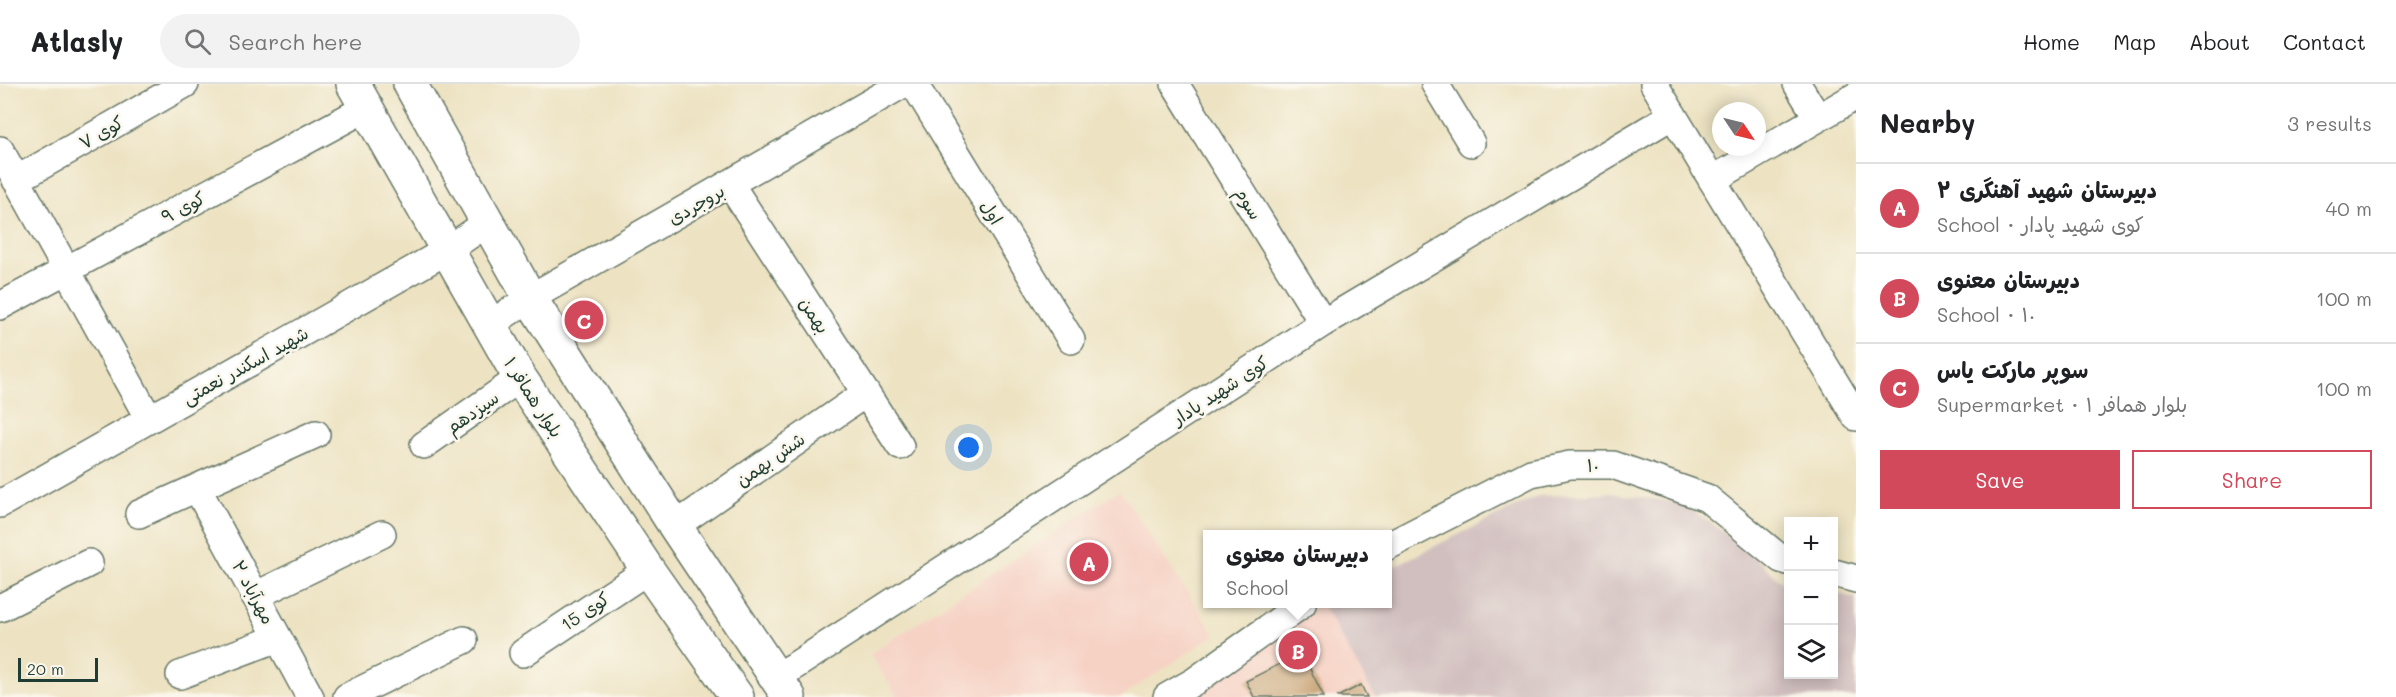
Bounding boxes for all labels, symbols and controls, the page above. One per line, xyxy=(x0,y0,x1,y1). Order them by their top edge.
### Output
search box xyxy=(160,14,580,68)
text: Atlasly xyxy=(30,23,124,59)
icon: search xyxy=(181,25,214,58)
text: Search here xyxy=(229,27,362,56)
text: Home xyxy=(2023,28,2080,55)
text: Map xyxy=(2113,28,2156,55)
text: About xyxy=(2189,28,2250,55)
text: Contact xyxy=(2283,28,2366,55)
north arrow xyxy=(1712,102,1766,156)
text: Nearby xyxy=(1880,106,1975,140)
street label: کوی ۷ xyxy=(74,109,128,154)
text: 3 results xyxy=(2287,110,2372,136)
text: دبیرستان شهید آهنگری ۲ xyxy=(1937,175,2157,204)
street label: بروجردی xyxy=(663,178,729,230)
street label: سوم xyxy=(1227,182,1268,225)
street label: کوی ۹ xyxy=(157,185,209,229)
street label: اول xyxy=(975,195,1009,229)
text: A xyxy=(1893,195,1906,221)
text: 40 m xyxy=(2326,195,2372,221)
text: School · کوی شهید پادار xyxy=(1937,211,2144,237)
text: دبیرستان معنوی xyxy=(1937,265,2080,294)
text: B xyxy=(1893,285,1906,311)
text: 100 m xyxy=(2316,285,2372,311)
street label: بهمن xyxy=(794,292,836,338)
pin: C xyxy=(564,298,604,342)
text: School · ۱۰ xyxy=(1937,301,2035,327)
street label: شهید اسکندر نعمتی xyxy=(178,320,312,410)
street label: کوی شهید پادار xyxy=(1166,350,1273,432)
street label: بلوار همافر ۱ xyxy=(499,352,569,442)
text: سوپر مارکت یاس xyxy=(1937,355,2088,384)
text: C xyxy=(1892,375,1907,401)
text: 100 m xyxy=(2316,375,2372,401)
street label: سیزدهم xyxy=(441,385,505,441)
text: Supermarket · بلوار همافر ۱ xyxy=(1937,391,2187,417)
street label: شش بهمن xyxy=(731,426,809,492)
your location xyxy=(954,433,983,462)
button: Save xyxy=(1880,450,2120,509)
button: Share xyxy=(2132,450,2372,509)
street label: ۱۰ xyxy=(1587,453,1599,477)
map controls xyxy=(1784,517,1838,679)
button: + xyxy=(1784,517,1838,571)
popup xyxy=(1203,530,1392,608)
text: دبیرستان معنوی xyxy=(1226,539,1369,568)
pin: A xyxy=(1070,540,1108,584)
street label: مهرآباد ۲ xyxy=(227,556,281,628)
button: − xyxy=(1784,571,1838,625)
text: School xyxy=(1226,574,1289,600)
street label: کوی 15 xyxy=(556,586,614,636)
button: layers xyxy=(1784,625,1838,679)
pin: B xyxy=(1278,628,1318,672)
scale bar xyxy=(18,655,98,682)
text: 20 m xyxy=(27,658,64,679)

